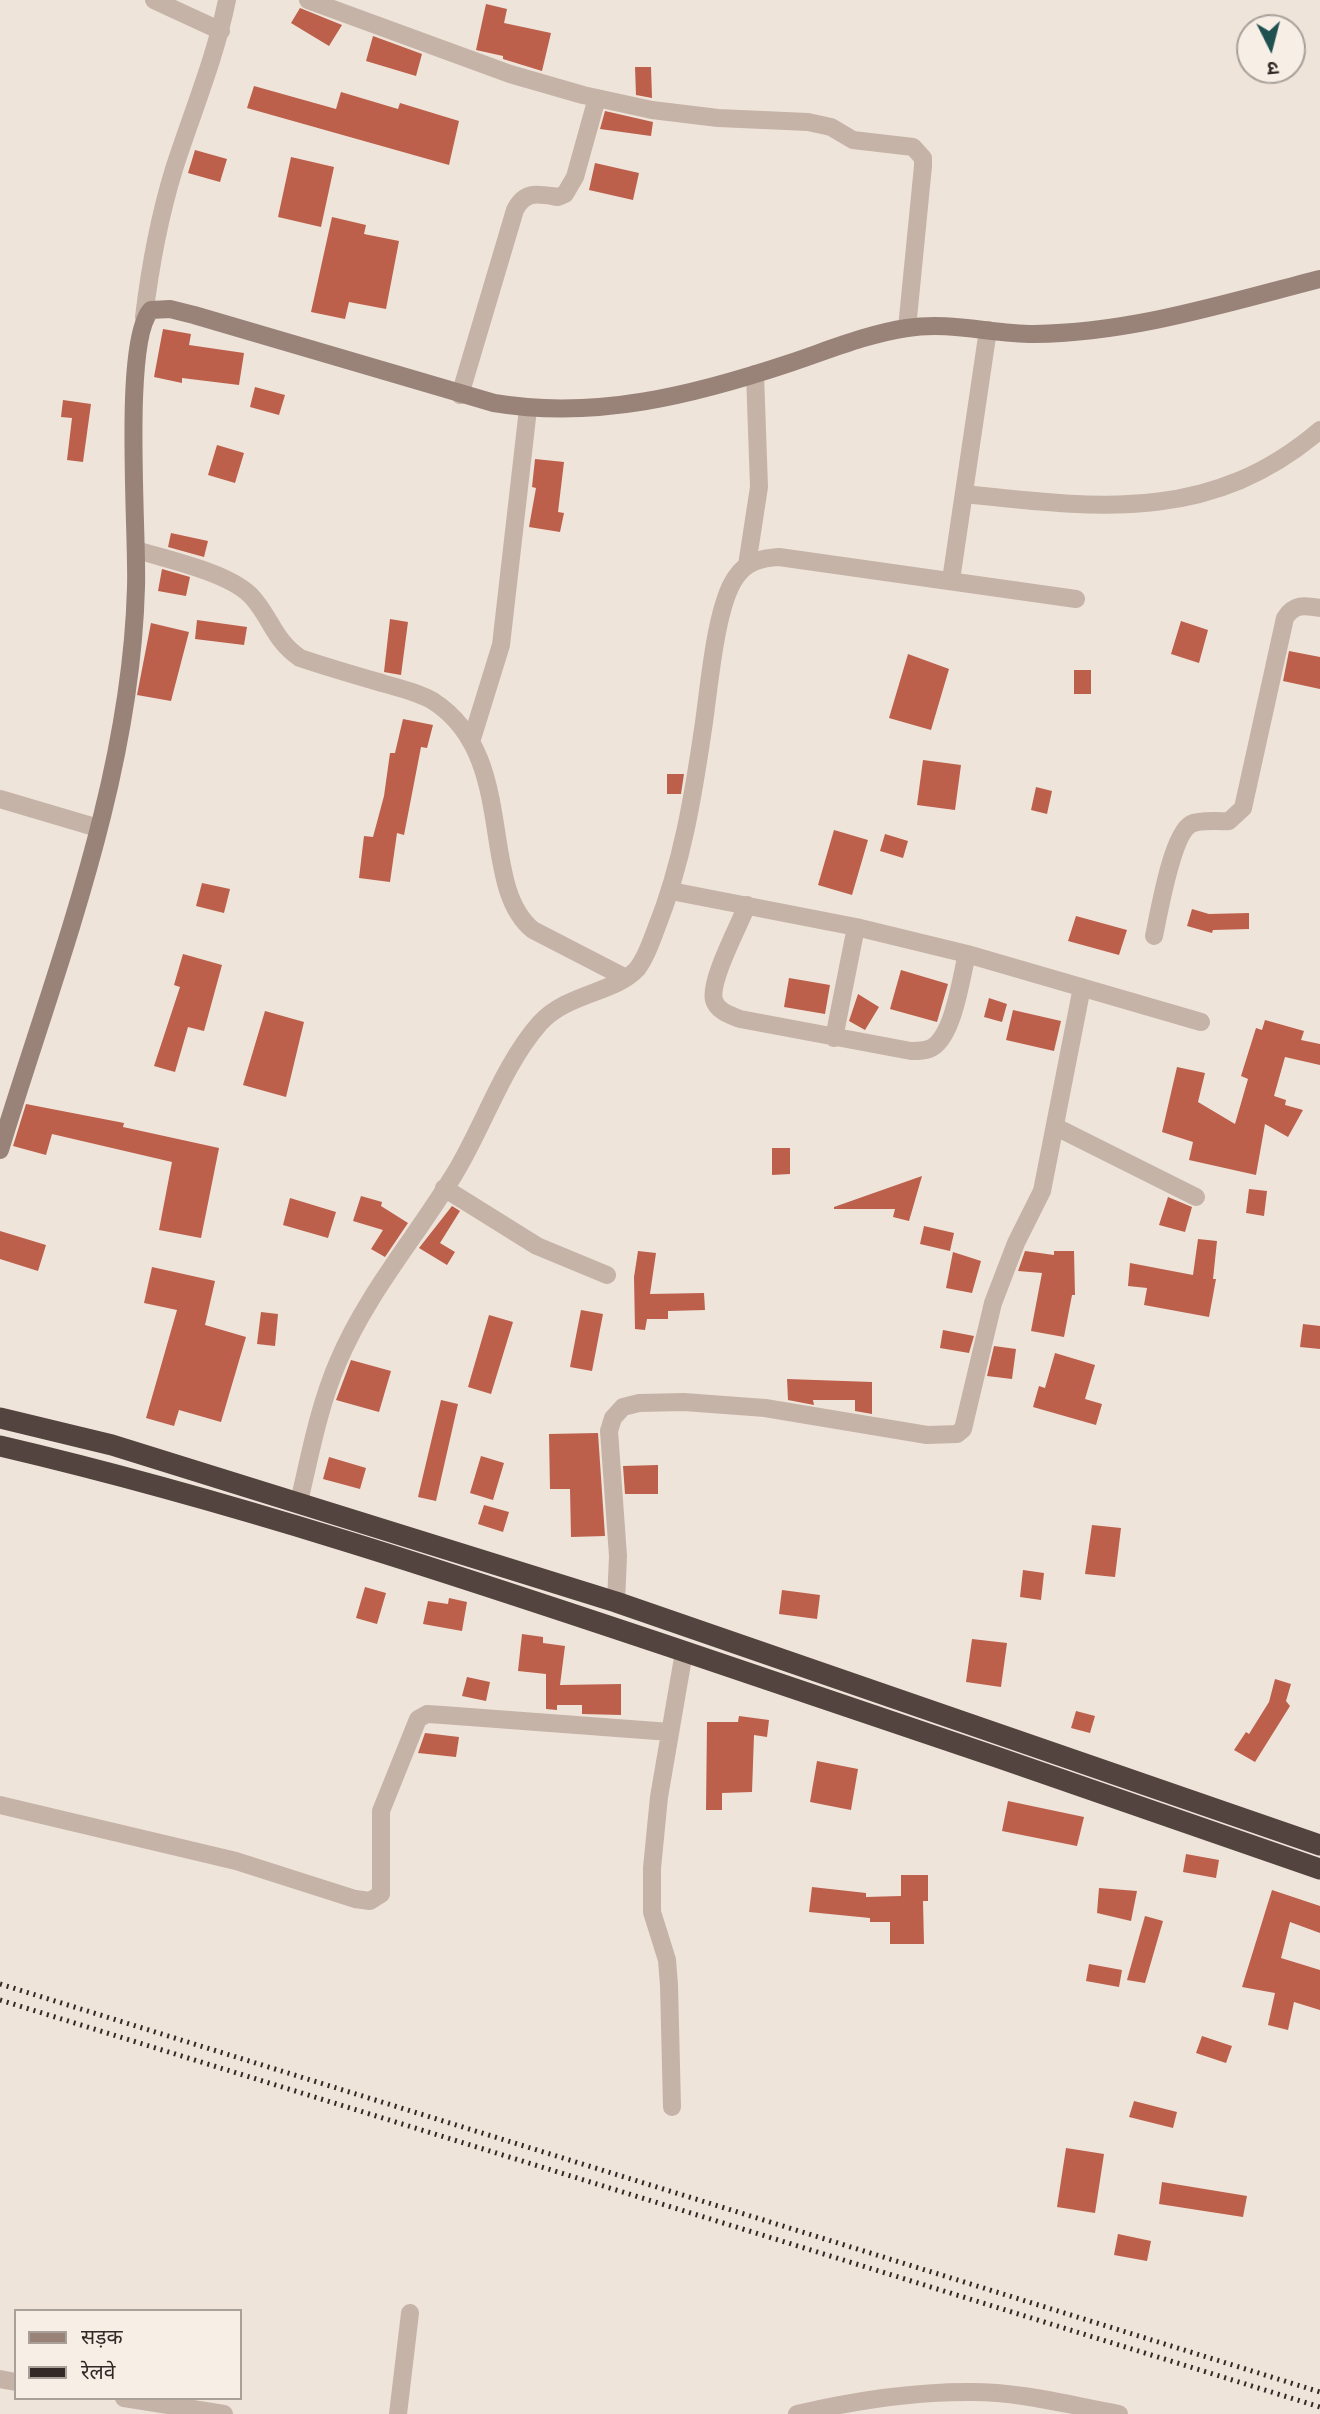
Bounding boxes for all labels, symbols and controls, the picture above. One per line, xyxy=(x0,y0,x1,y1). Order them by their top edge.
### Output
north arrow xyxy=(1236,14,1306,84)
text: उ xyxy=(1266,55,1280,81)
legend xyxy=(14,2309,242,2400)
text: सड़क xyxy=(81,2323,123,2350)
text: रेलवे xyxy=(81,2358,116,2385)

